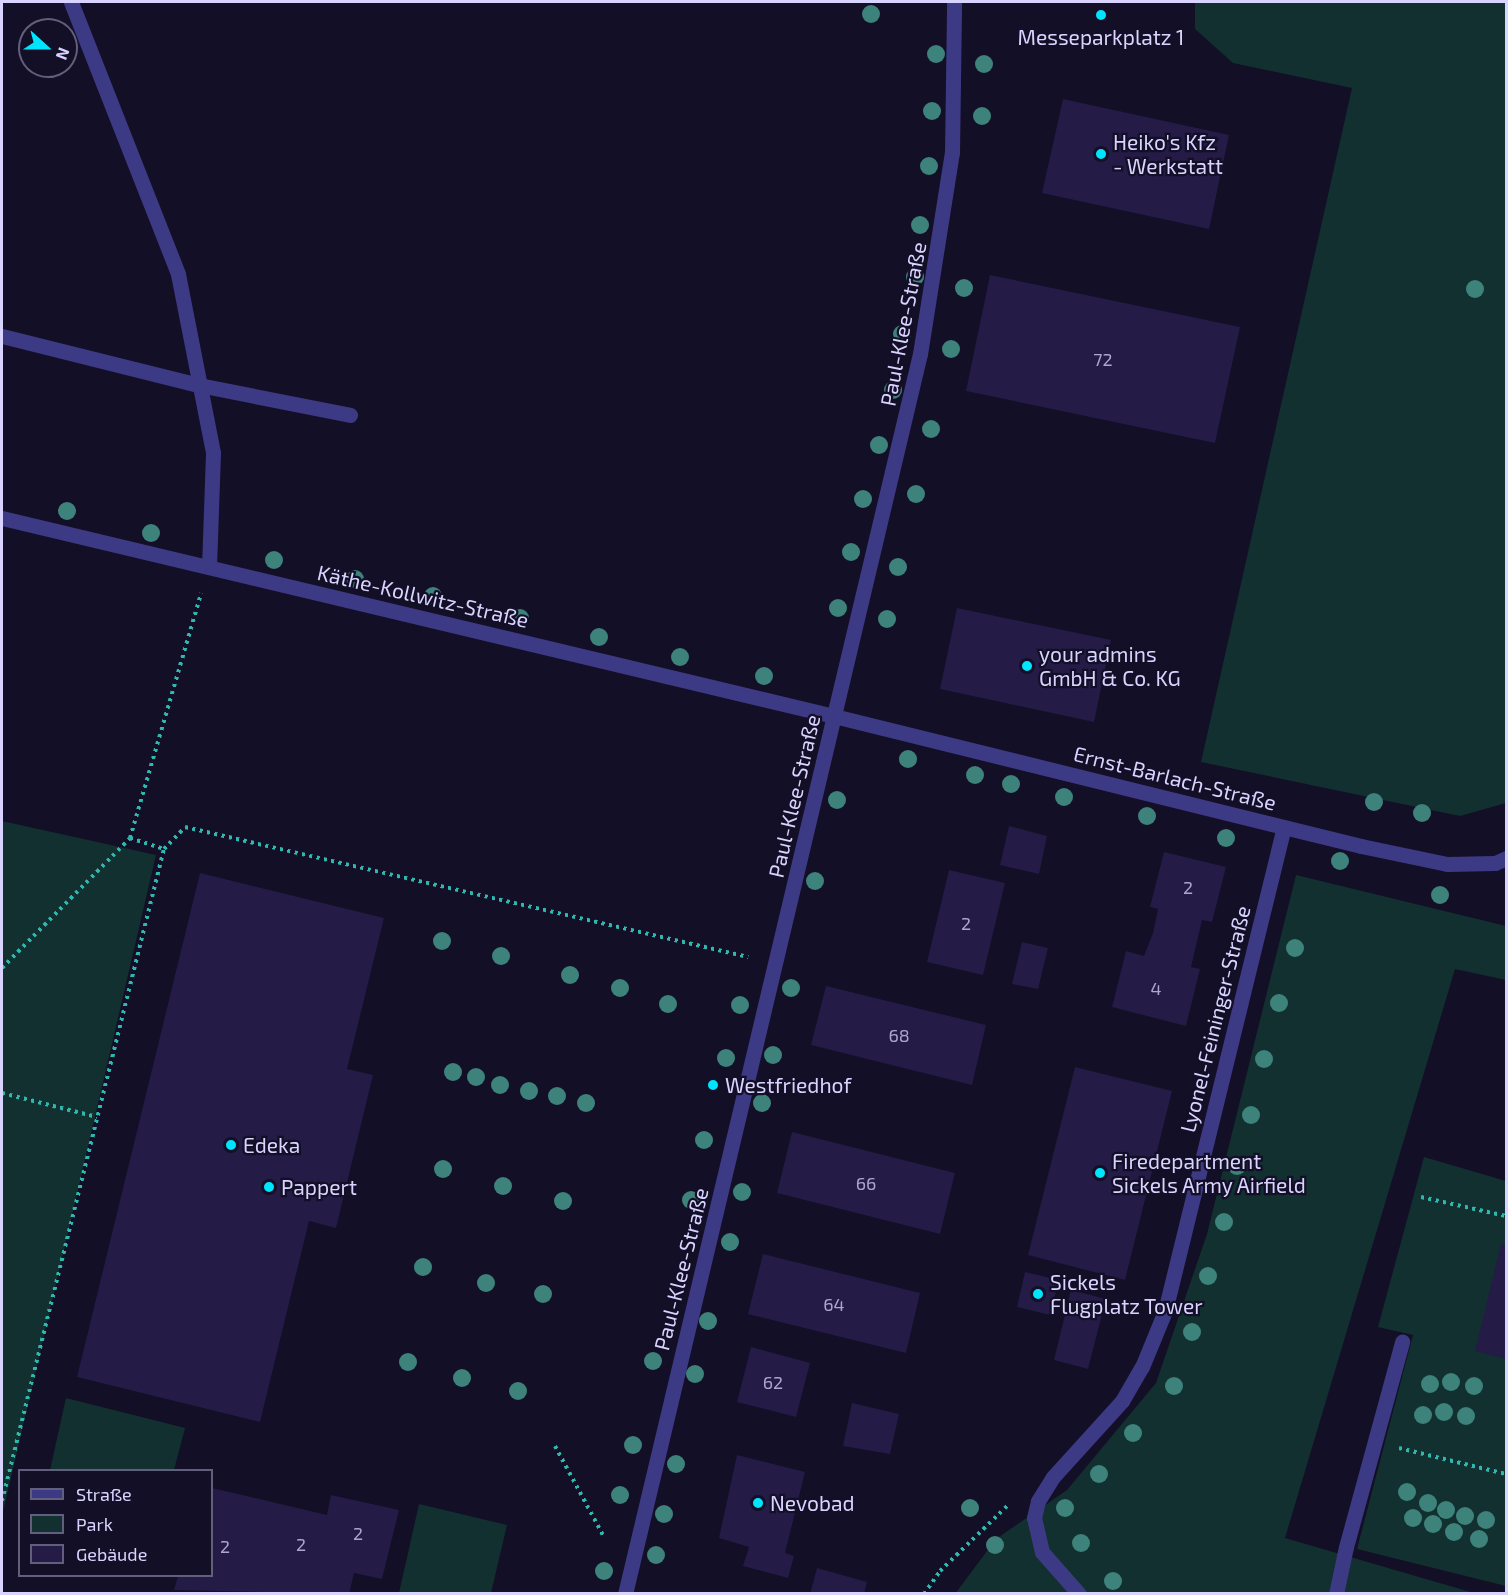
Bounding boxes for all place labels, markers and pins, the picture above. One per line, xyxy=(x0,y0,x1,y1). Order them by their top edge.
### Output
marker: Messeparkplatz 1 xyxy=(1094,8,1108,22)
place label: Messeparkplatz 1 xyxy=(1018,24,1184,50)
place label: Heiko's Kfz - Werkstatt xyxy=(1113,129,1223,179)
marker: Heiko's Kfz - Werkstatt xyxy=(1094,147,1108,161)
place label: your admins GmbH & Co. KG xyxy=(1039,641,1181,691)
marker: your admins GmbH & Co. KG xyxy=(1020,659,1034,673)
place label: Westfriedhof xyxy=(725,1072,851,1098)
marker: Westfriedhof xyxy=(706,1078,720,1092)
place label: Edeka xyxy=(243,1132,300,1158)
marker: Edeka xyxy=(224,1138,238,1152)
place label: Firedepartment Sickels Army Airfield xyxy=(1112,1148,1307,1198)
marker: Firedepartment Sickels Army Airfield xyxy=(1093,1166,1107,1180)
place label: Pappert xyxy=(281,1174,357,1200)
marker: Pappert xyxy=(262,1180,276,1194)
place label: Sickels Flugplatz Tower xyxy=(1050,1269,1203,1319)
marker: Sickels Flugplatz Tower xyxy=(1031,1287,1045,1301)
place label: Nevobad xyxy=(770,1490,854,1516)
marker: Nevobad xyxy=(751,1496,765,1510)

